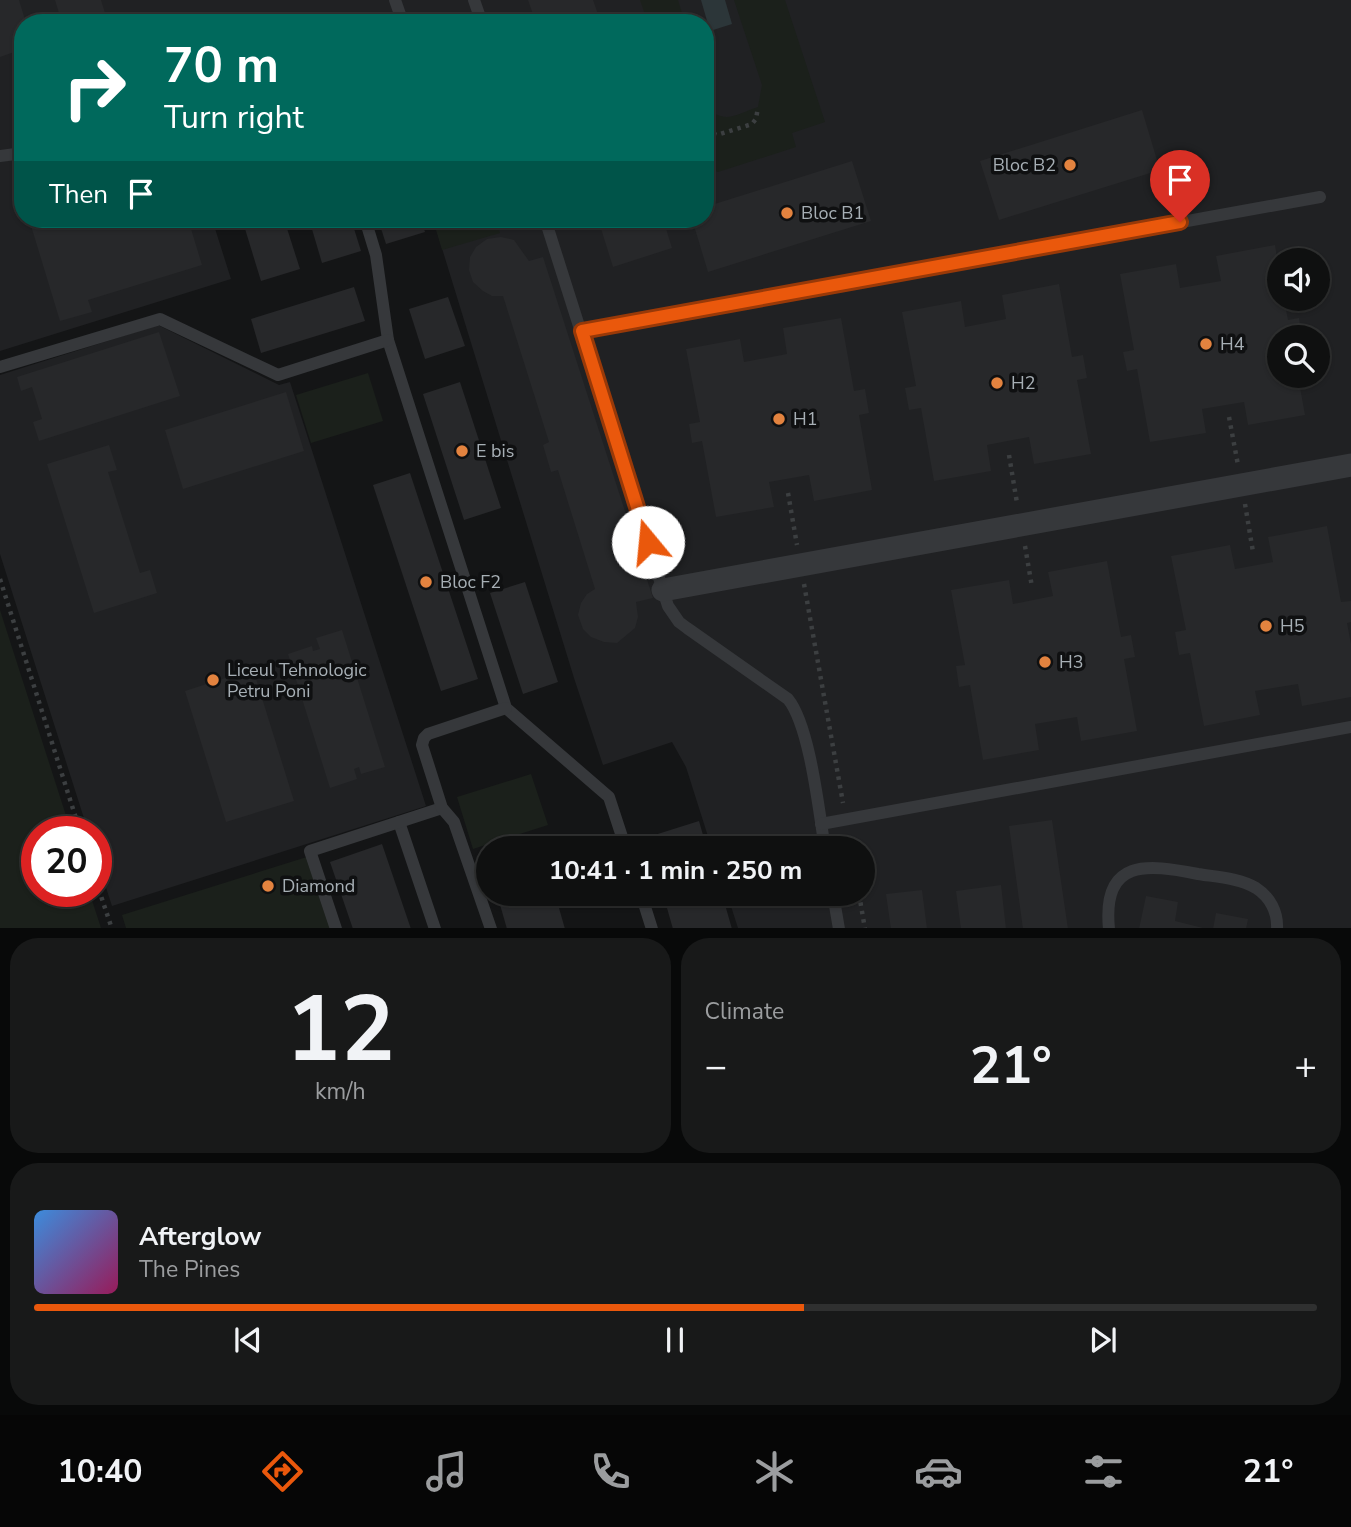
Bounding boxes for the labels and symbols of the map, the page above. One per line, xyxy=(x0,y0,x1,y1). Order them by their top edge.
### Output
pin xyxy=(1150,150,1210,222)
place label: Bloc B2 xyxy=(993,153,1056,177)
marker: Bloc B2 xyxy=(1062,157,1078,173)
place label: Bloc B1 xyxy=(801,201,864,225)
marker: Bloc B1 xyxy=(779,205,795,221)
place label: H4 xyxy=(1220,332,1245,356)
marker: H4 xyxy=(1198,336,1214,352)
place label: H2 xyxy=(1011,371,1036,395)
marker: H2 xyxy=(989,375,1005,391)
place label: H1 xyxy=(793,407,818,431)
marker: H1 xyxy=(771,411,787,427)
place label: E bis xyxy=(476,439,514,463)
marker: E bis xyxy=(454,443,470,459)
position arrow xyxy=(611,505,685,579)
place label: Bloc F2 xyxy=(440,570,501,594)
marker: Bloc F2 xyxy=(418,574,434,590)
place label: H5 xyxy=(1280,614,1305,638)
marker: H5 xyxy=(1258,618,1274,634)
place label: H3 xyxy=(1059,650,1084,674)
marker: H3 xyxy=(1037,654,1053,670)
place label: Liceul Tehnologic Petru Poni xyxy=(227,658,367,703)
marker: Liceul Tehnologic Petru Poni xyxy=(205,672,221,688)
speed limit sign: 20 xyxy=(21,816,112,907)
place label: Diamond xyxy=(282,874,355,898)
marker: Diamond xyxy=(260,878,276,894)

